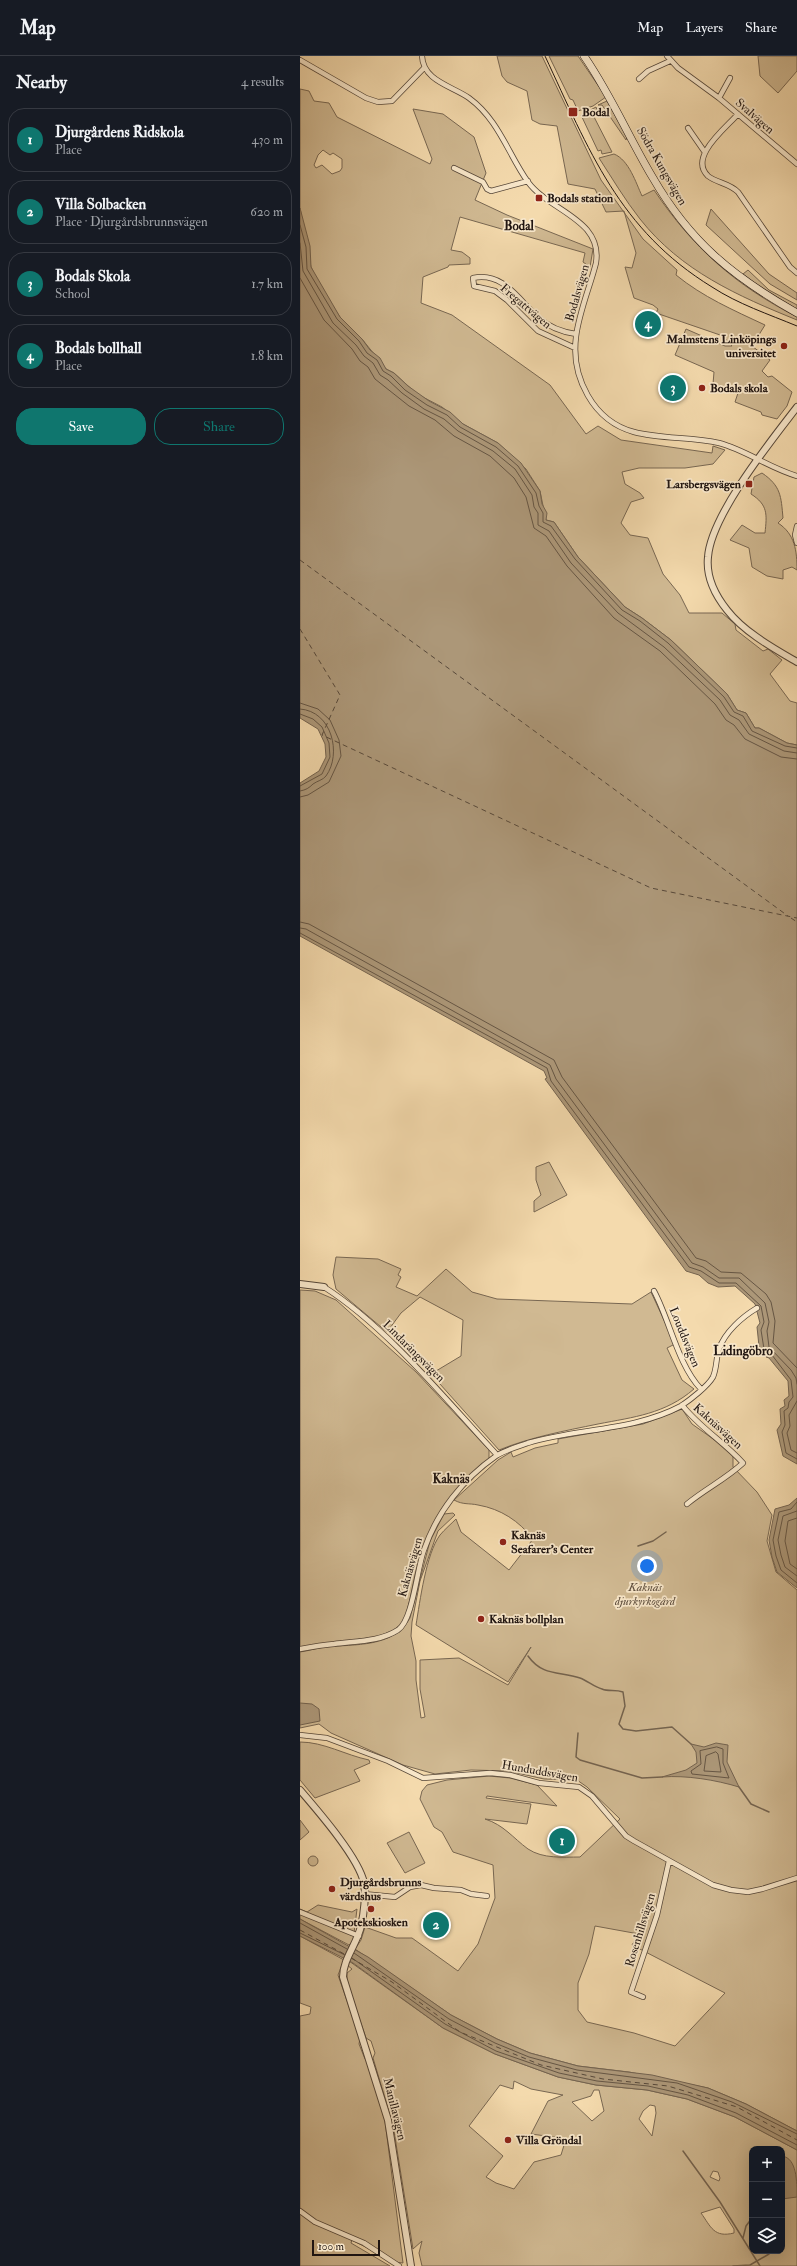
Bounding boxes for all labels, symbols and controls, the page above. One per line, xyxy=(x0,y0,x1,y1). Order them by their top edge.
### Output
text: Map xyxy=(20,16,56,40)
text: Map xyxy=(637,19,663,36)
text: Layers xyxy=(685,19,723,36)
text: Share xyxy=(745,19,777,36)
text: Nearby xyxy=(16,72,67,93)
text: 4 results xyxy=(241,74,284,90)
street label: Svalvägen xyxy=(732,95,777,137)
place label: Bodal xyxy=(582,105,610,120)
marker: Bodal xyxy=(567,106,579,118)
text: Djurgårdens Ridskola xyxy=(55,123,184,142)
street label: Södra Kungsvägen xyxy=(633,124,690,208)
text: 1 xyxy=(28,132,32,148)
text: 430 m xyxy=(252,132,283,148)
text: Place xyxy=(55,142,82,158)
place label: Bodals station xyxy=(547,191,614,206)
marker: Bodals station xyxy=(534,193,544,203)
text: Villa Solbacken xyxy=(55,195,146,214)
text: 2 xyxy=(27,204,33,220)
text: 620 m xyxy=(250,204,283,220)
text: Place · Djurgårdsbrunnsvägen xyxy=(55,214,208,230)
district label: Bodal xyxy=(504,218,535,234)
street label: Bodalsvägen xyxy=(562,263,593,323)
text: Bodals Skola xyxy=(55,267,130,286)
text: 3 xyxy=(28,276,33,292)
text: 1.7 km xyxy=(251,276,283,292)
street label: Fregattvägen xyxy=(497,281,554,332)
text: School xyxy=(55,286,90,302)
pin: 4 xyxy=(635,309,661,339)
place label: Malmstens Linköpings universitet xyxy=(666,332,776,361)
text: Bodals bollhall xyxy=(55,339,142,358)
marker: Malmstens Linköpings universitet xyxy=(779,341,789,351)
text: 4 xyxy=(26,348,34,364)
text: 1.8 km xyxy=(251,348,283,364)
text: Place xyxy=(55,358,82,374)
pin: 3 xyxy=(660,373,686,403)
place label: Bodals skola xyxy=(710,381,769,396)
marker: Bodals skola xyxy=(697,383,707,393)
button: Save xyxy=(16,408,146,445)
button: Share xyxy=(154,408,284,445)
place label: Larsbergsvägen xyxy=(666,477,742,492)
marker: Larsbergsvägen xyxy=(744,479,754,489)
street label: Louddsvägen xyxy=(666,1305,703,1370)
street label: Lindarängsvägen xyxy=(379,1317,448,1386)
district label: Lidingöbro xyxy=(713,1343,773,1360)
street label: Kaknäsvägen xyxy=(690,1400,746,1453)
district label: Kaknäs xyxy=(432,1471,470,1487)
place label: Kaknäs Seafarer's Center xyxy=(511,1528,594,1557)
street label: Kaknäsvägen xyxy=(395,1536,426,1599)
marker: Kaknäs Seafarer's Center xyxy=(498,1537,508,1547)
your location xyxy=(637,1556,657,1576)
park label: Kaknäs djurkyrkogård xyxy=(614,1580,676,1609)
place label: Kaknäs bollplan xyxy=(489,1612,565,1627)
marker: Kaknäs bollplan xyxy=(476,1614,486,1624)
street label: Hunduddsvägen xyxy=(501,1757,579,1786)
pin: 1 xyxy=(549,1826,575,1856)
place label: Djurgårdsbrunns värdshus xyxy=(339,1875,421,1904)
marker: Djurgårdsbrunns värdshus xyxy=(327,1884,337,1894)
street label: Rosenhillsvägen xyxy=(622,1891,659,1969)
marker: Apotekskiosken xyxy=(366,1904,376,1914)
pin: 2 xyxy=(423,1910,449,1940)
place label: Apotekskiosken xyxy=(333,1915,409,1930)
street label: Manillavägen xyxy=(380,2076,410,2142)
place label: Villa Gröndal xyxy=(515,2133,583,2148)
marker: Villa Gröndal xyxy=(503,2135,513,2145)
map controls xyxy=(749,2146,785,2254)
button: + xyxy=(749,2146,785,2182)
button: − xyxy=(749,2182,785,2218)
button: layers xyxy=(749,2218,785,2254)
scale bar xyxy=(312,2238,380,2257)
text: 100 m xyxy=(318,2240,344,2253)

